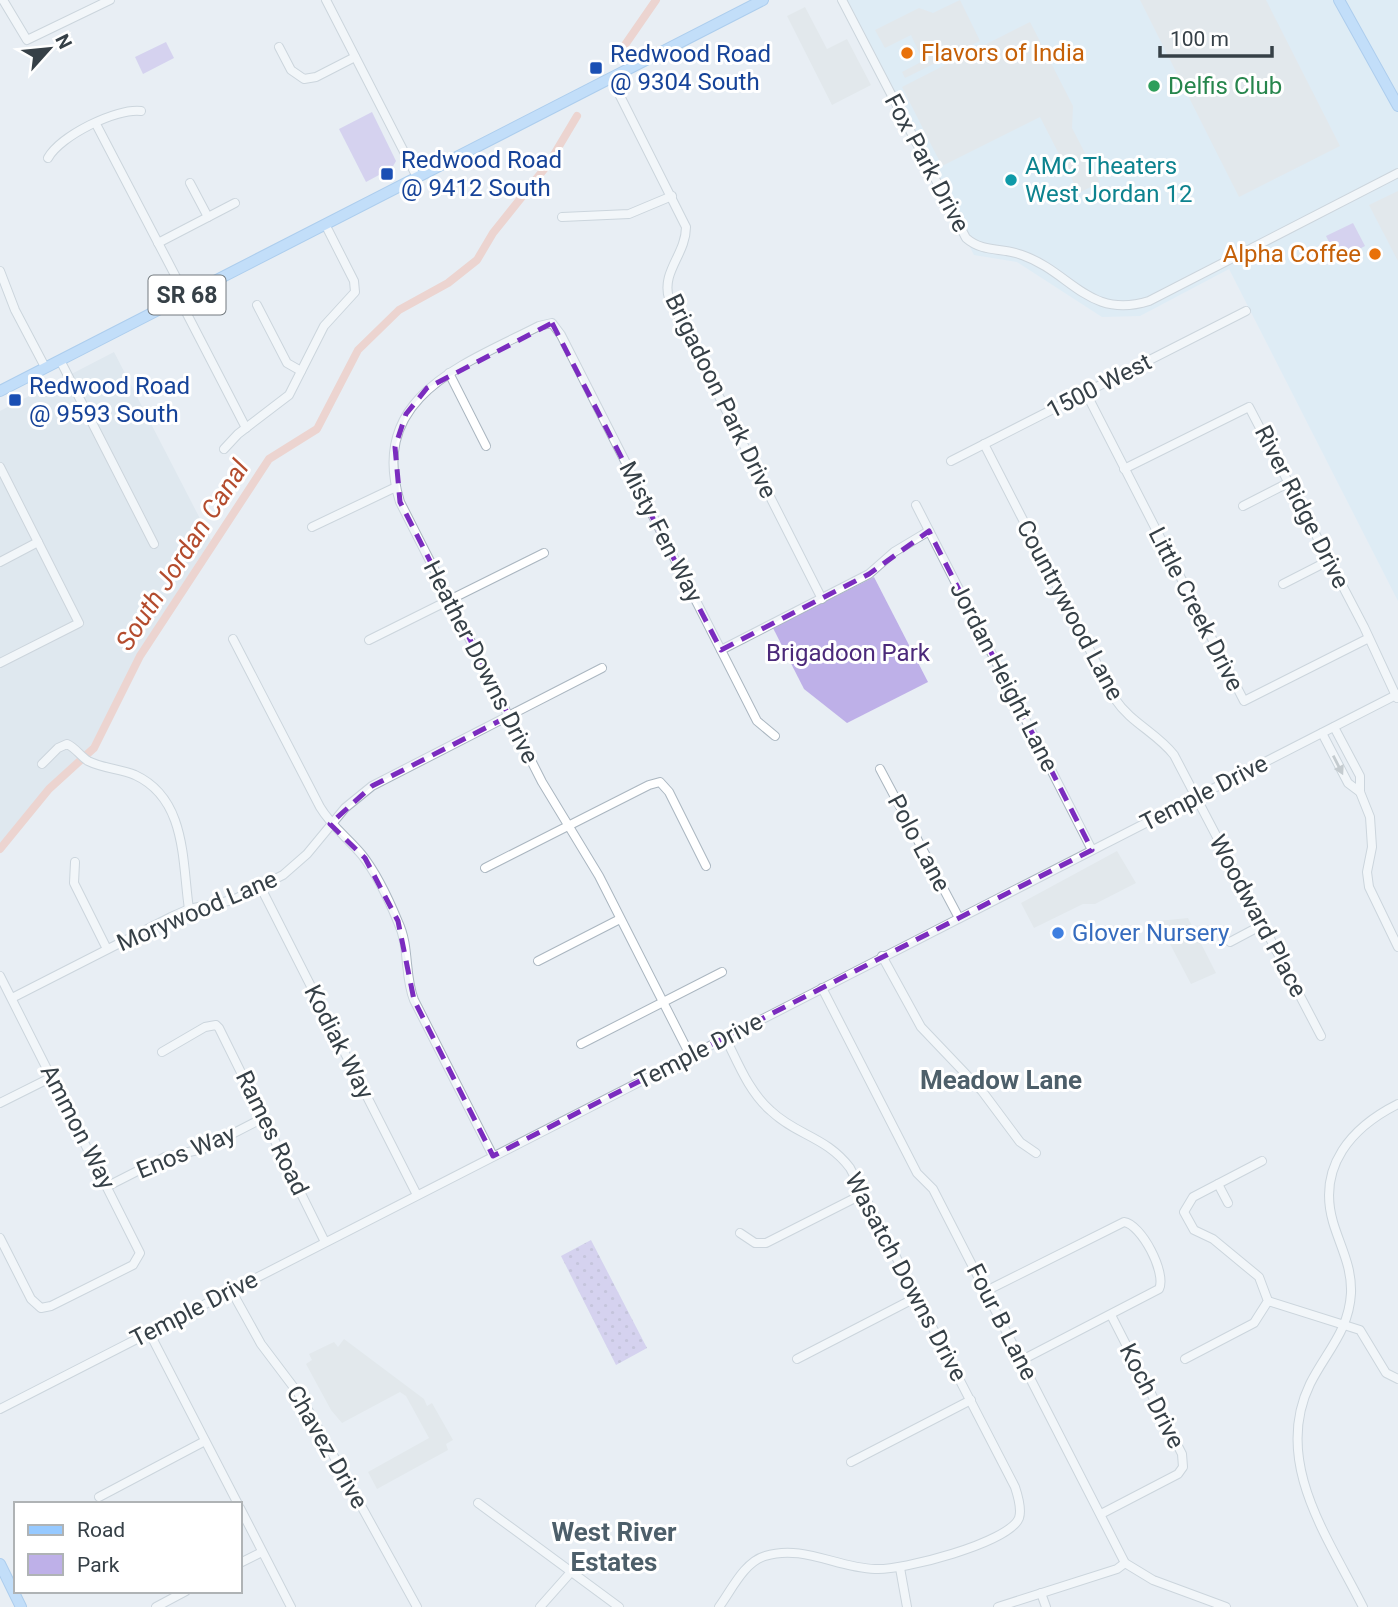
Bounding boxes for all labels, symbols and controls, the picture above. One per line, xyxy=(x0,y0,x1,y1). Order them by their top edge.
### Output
north arrow xyxy=(14,14,84,84)
scale bar xyxy=(1160,14,1272,58)
text: 100 m xyxy=(1170,27,1229,51)
text: N xyxy=(50,30,77,53)
place label: Flavors of India xyxy=(921,39,1085,67)
place label: Redwood Road @ 9304 South xyxy=(610,40,771,96)
marker: Flavors of India xyxy=(899,45,915,61)
marker: Redwood Road @ 9304 South xyxy=(588,60,604,76)
place label: Delfis Club xyxy=(1168,72,1282,100)
marker: Delfis Club xyxy=(1146,78,1162,94)
street label: Fox Park Drive xyxy=(879,89,975,237)
place label: Redwood Road @ 9412 South xyxy=(401,146,562,202)
place label: AMC Theaters West Jordan 12 xyxy=(1025,152,1192,208)
marker: Redwood Road @ 9412 South xyxy=(379,166,395,182)
marker: AMC Theaters West Jordan 12 xyxy=(1003,172,1019,188)
place label: Alpha Coffee xyxy=(1223,240,1361,268)
marker: Alpha Coffee xyxy=(1367,246,1383,262)
road number: SR 68 xyxy=(148,276,226,314)
street label: Brigadoon Park Drive xyxy=(659,289,783,503)
street label: 1500 West xyxy=(1042,348,1156,424)
place label: Redwood Road @ 9593 South xyxy=(29,372,190,428)
marker: Redwood Road @ 9593 South xyxy=(7,392,23,408)
street label: River Ridge Drive xyxy=(1249,421,1355,593)
water label: South Jordan Canal xyxy=(109,454,255,656)
street label: Misty Fen Way xyxy=(613,457,709,608)
street label: Countrywood Lane xyxy=(1011,515,1129,705)
street label: Little Creek Drive xyxy=(1143,522,1249,696)
street label: Heather Downs Drive xyxy=(418,556,544,768)
street label: Jordan Height Lane xyxy=(944,578,1064,776)
park label: Brigadoon Park xyxy=(766,639,931,667)
street label: Temple Drive xyxy=(1136,749,1272,837)
one-way arrow xyxy=(1333,755,1344,775)
street label: Polo Lane xyxy=(882,790,956,896)
street label: Woodward Place xyxy=(1203,830,1313,1002)
street label: Morywood Lane xyxy=(113,865,281,957)
place label: Glover Nursery xyxy=(1072,919,1230,947)
marker: Glover Nursery xyxy=(1050,925,1066,941)
street label: Kodiak Way xyxy=(298,980,380,1104)
street label: Temple Drive xyxy=(631,1007,767,1095)
street label: Ammon Way xyxy=(35,1060,122,1194)
district label: Meadow Lane xyxy=(920,1065,1082,1095)
street label: Rames Road xyxy=(230,1066,314,1200)
street label: Enos Way xyxy=(133,1119,240,1184)
street label: Wasatch Downs Drive xyxy=(839,1168,973,1386)
street label: Four B Lane xyxy=(961,1259,1043,1385)
street label: Temple Drive xyxy=(126,1265,262,1353)
street label: Koch Drive xyxy=(1114,1339,1190,1453)
street label: Chavez Drive xyxy=(280,1380,374,1514)
legend xyxy=(14,1502,242,1593)
district label: West River Estates xyxy=(551,1517,677,1577)
text: Road xyxy=(77,1518,125,1542)
text: Park xyxy=(77,1553,120,1577)

